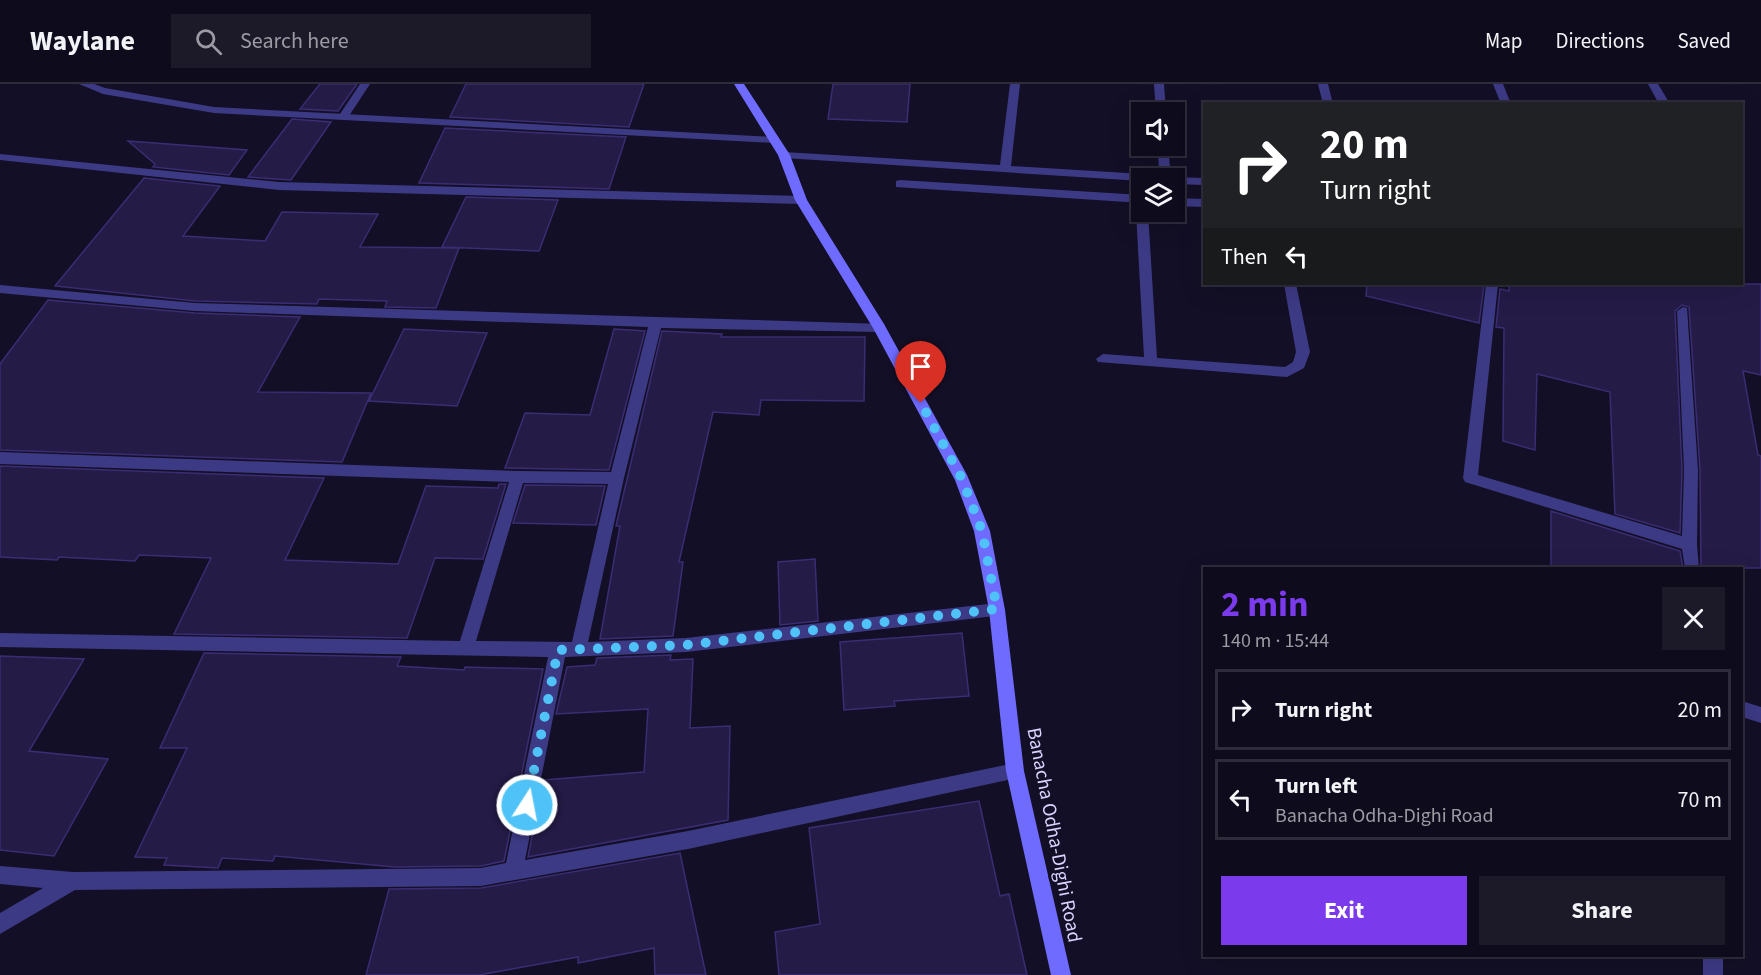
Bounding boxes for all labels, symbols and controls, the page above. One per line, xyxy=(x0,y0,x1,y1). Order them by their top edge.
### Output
search box xyxy=(171,14,591,68)
text: Waylane xyxy=(30,21,135,61)
icon: search xyxy=(192,25,225,58)
text: Search here xyxy=(240,25,349,57)
text: Map xyxy=(1485,26,1523,56)
text: Directions xyxy=(1556,26,1644,56)
text: Saved xyxy=(1677,26,1731,56)
map controls xyxy=(1131,102,1185,222)
button: sound xyxy=(1131,102,1185,156)
text: 20 m xyxy=(1320,115,1409,175)
icon: right xyxy=(1221,126,1299,204)
button: layers xyxy=(1131,168,1185,222)
text: Turn right xyxy=(1320,171,1431,210)
icon: left xyxy=(1280,240,1313,273)
text: Then xyxy=(1221,241,1268,273)
pin xyxy=(895,341,946,403)
icon: arrive xyxy=(904,350,937,383)
text: 2 min xyxy=(1221,579,1309,630)
button: close xyxy=(1662,587,1725,650)
text: 140 m · 15:44 xyxy=(1221,627,1329,655)
icon: right xyxy=(1224,693,1257,726)
text: Turn right xyxy=(1275,694,1372,726)
text: 20 m xyxy=(1677,694,1722,726)
street label: Banacha Odha-Dighi Road xyxy=(1019,725,1089,945)
text: Turn left xyxy=(1275,770,1357,802)
position arrow xyxy=(495,773,559,837)
icon: left xyxy=(1224,783,1257,816)
text: 70 m xyxy=(1677,784,1722,816)
text: Banacha Odha-Dighi Road xyxy=(1275,802,1494,830)
button: Exit xyxy=(1221,876,1467,945)
button: Share xyxy=(1479,876,1725,945)

